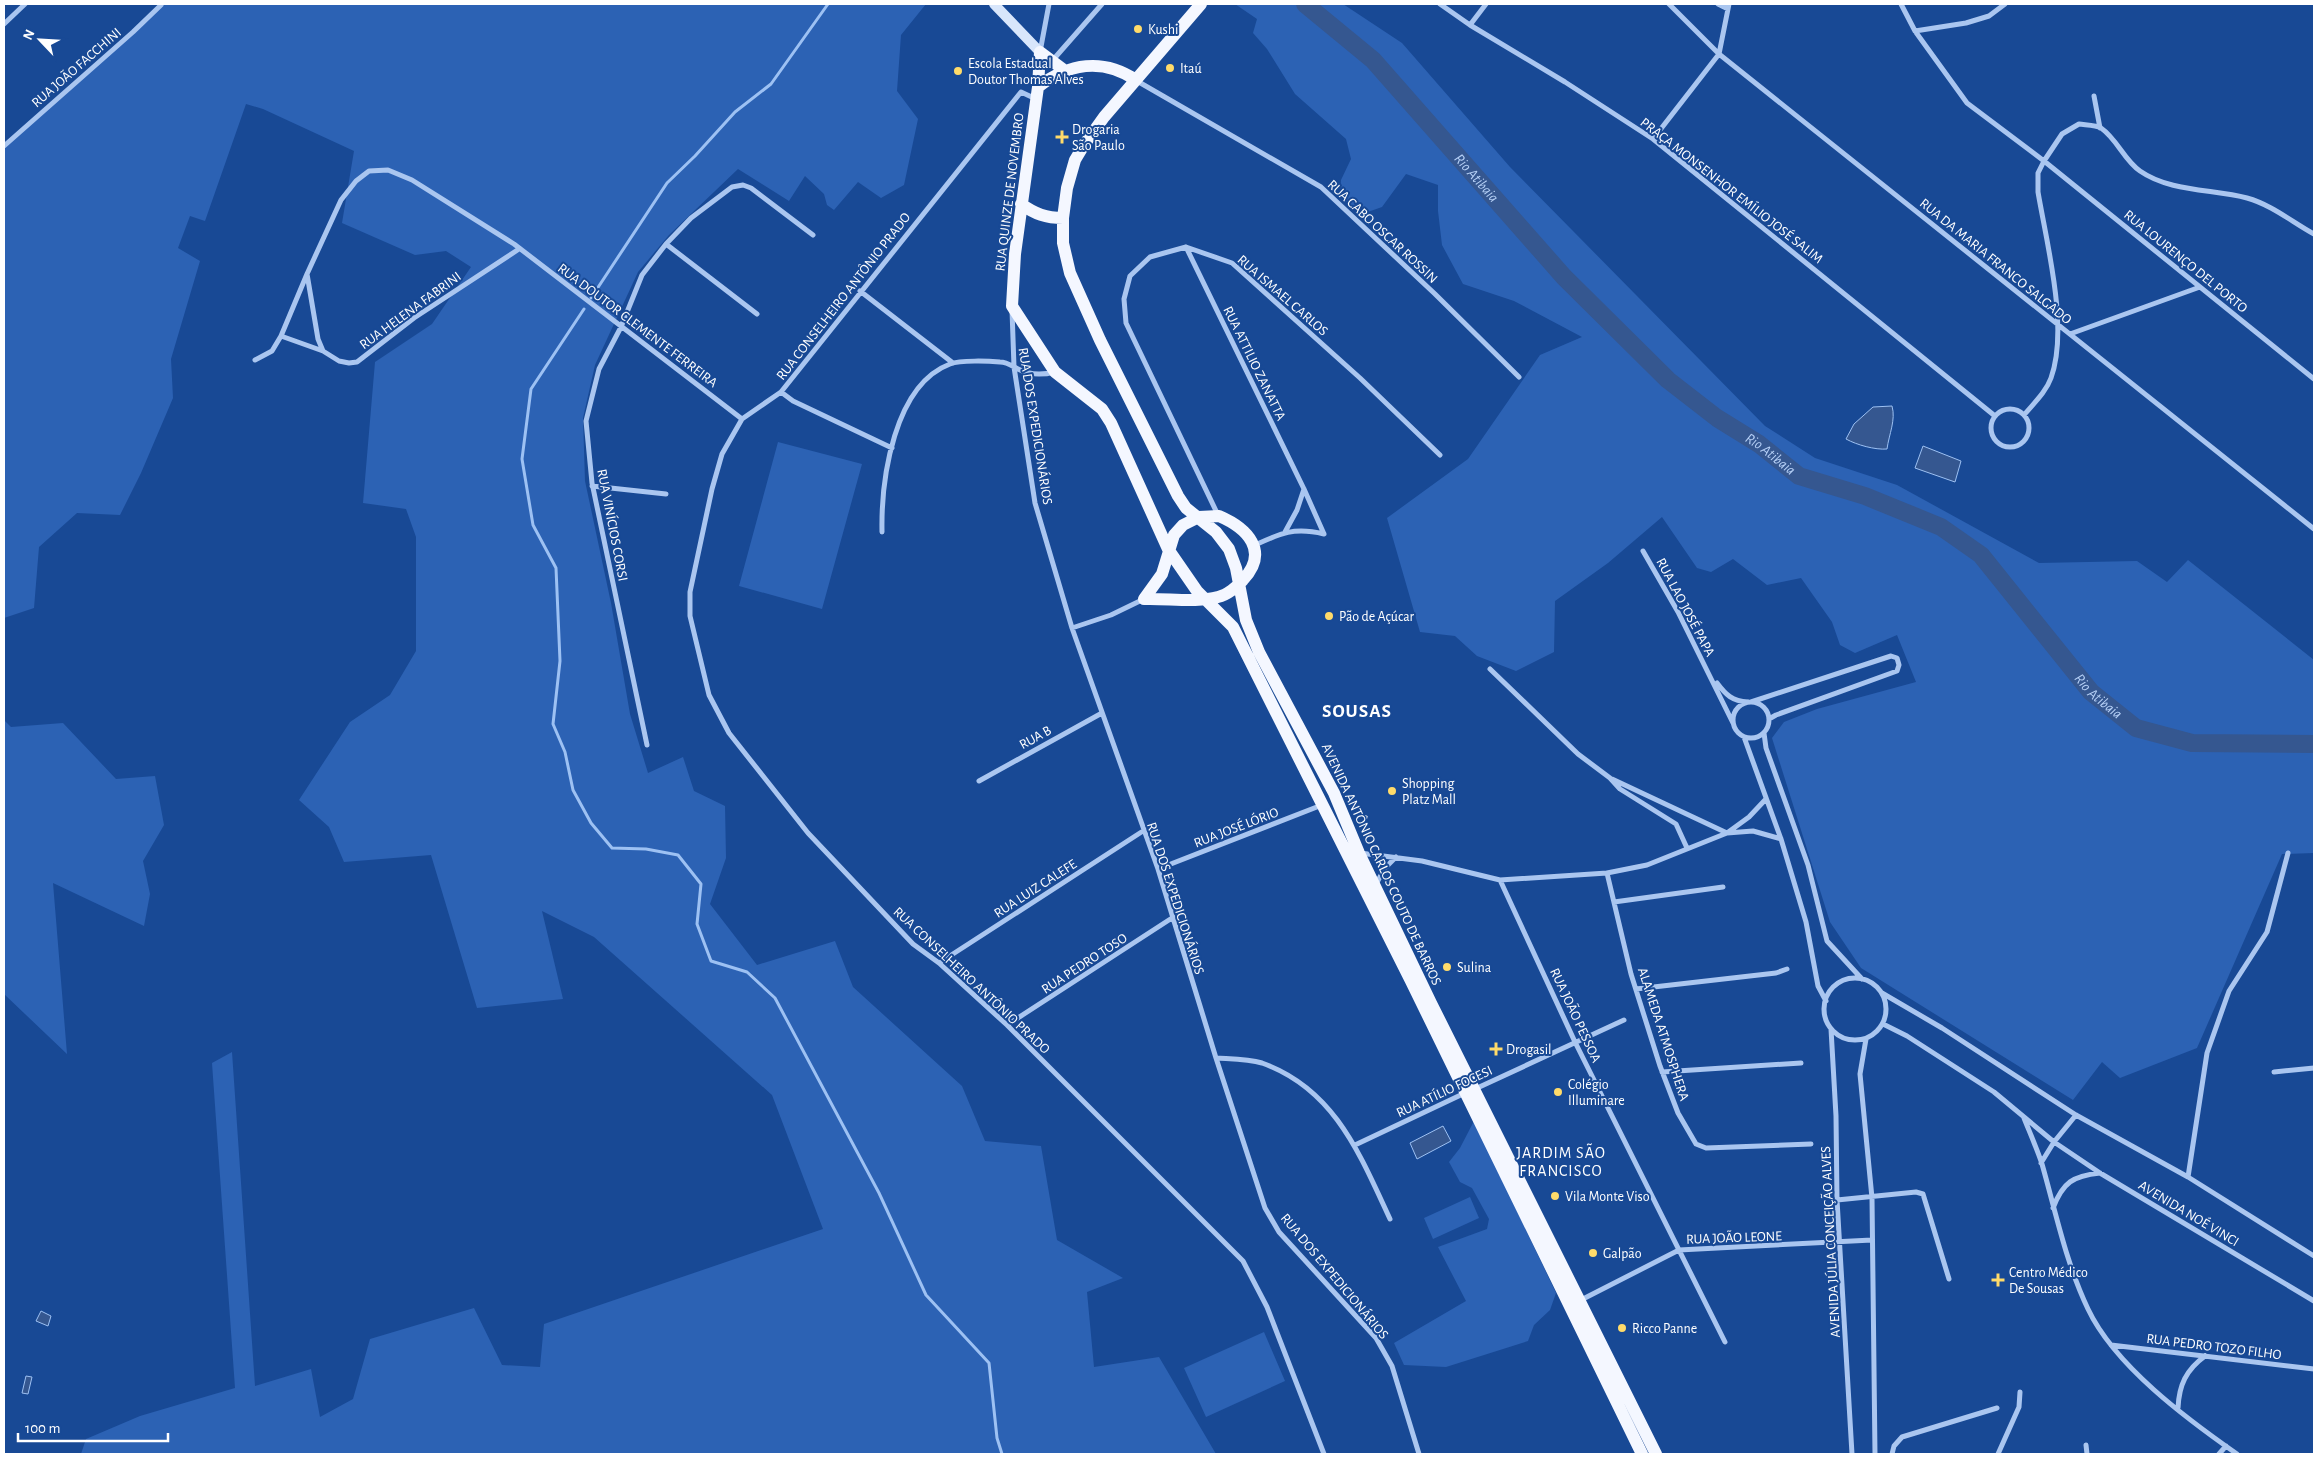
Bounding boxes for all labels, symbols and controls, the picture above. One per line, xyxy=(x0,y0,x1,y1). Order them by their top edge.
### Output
north arrow xyxy=(15,15,65,65)
marker: Kushi xyxy=(1132,23,1144,35)
place label: Kushi xyxy=(1148,23,1178,37)
street label: RUA JOÃO FACCHINI xyxy=(28,24,124,110)
place label: Escola Estadual Doutor Thomas Alves xyxy=(968,57,1084,87)
marker: Itaú xyxy=(1164,62,1176,74)
place label: Itaú xyxy=(1180,62,1202,76)
marker: Escola Estadual Doutor Thomas Alves xyxy=(952,65,964,77)
street label: RUA QUINZE DE NOVEMBRO xyxy=(993,112,1027,272)
street label: PRAÇA MONSENHOR EMÍLIO JOSÉ SALIM xyxy=(1637,113,1827,266)
place label: Drogaria São Paulo xyxy=(1072,123,1125,153)
marker: Drogaria São Paulo xyxy=(1056,131,1068,143)
water label: Rio Atibaia xyxy=(1451,151,1501,205)
street label: RUA CABO OSCAR ROSSIN xyxy=(1325,177,1440,286)
street label: RUA DA MARIA FRANCO SALGADO xyxy=(1917,196,2074,327)
street label: RUA LOURENÇO DEL PORTO xyxy=(2121,208,2250,316)
street label: RUA CONSELHEIRO ANTÔNIO PRADO xyxy=(773,209,913,383)
street label: RUA ISMAEL CARLOS xyxy=(1234,253,1330,339)
street label: RUA DOUTOR CLEMENTE FERREIRA xyxy=(555,261,720,390)
street label: RUA HELENA FABRINI xyxy=(357,269,464,352)
street label: RUA ATTILIO ZANATTA xyxy=(1220,304,1288,423)
street label: RUA DOS EXPEDICIONÁRIOS xyxy=(1016,346,1057,506)
water label: Rio Atibaia xyxy=(1743,430,1798,478)
street label: RUA VINÍCIOS CORSI xyxy=(594,467,633,582)
street label: RUA LAO JOSÉ PAPA xyxy=(1653,555,1720,659)
marker: Pão de Açúcar xyxy=(1323,610,1335,622)
place label: Pão de Açúcar xyxy=(1339,610,1415,624)
water label: Rio Atibaia xyxy=(2071,671,2125,722)
district label: SOUSAS xyxy=(1322,702,1392,721)
street label: RUA B xyxy=(1017,724,1054,752)
street label: AVENIDA ANTÔNIO CARLOS COUTO DE BARROS xyxy=(1319,740,1445,988)
place label: Shopping Platz Mall xyxy=(1402,777,1456,807)
marker: Shopping Platz Mall xyxy=(1386,785,1398,797)
street label: RUA JOSÉ LÓRIO xyxy=(1191,803,1281,851)
street label: RUA DOS EXPEDICIONÁRIOS xyxy=(1144,820,1209,976)
street label: RUA LUIZ CALEFE xyxy=(992,857,1080,921)
street label: RUA CONSELHEIRO ANTÔNIO PRADO xyxy=(890,903,1054,1057)
street label: RUA PEDRO TOSO xyxy=(1039,931,1130,997)
marker: Sulina xyxy=(1441,961,1453,973)
place label: Sulina xyxy=(1457,961,1492,975)
street label: RUA JOÃO PESSOA xyxy=(1547,965,1605,1065)
street label: ALAMEDA ATMOSPHERA xyxy=(1635,966,1691,1103)
marker: Drogasil xyxy=(1490,1043,1502,1055)
place label: Drogasil xyxy=(1506,1043,1552,1057)
street label: RUA ATÍLIO FOCESI xyxy=(1393,1061,1495,1120)
place label: Colégio Illuminare xyxy=(1568,1078,1625,1108)
marker: Colégio Illuminare xyxy=(1552,1086,1564,1098)
district label: JARDIM SÃO FRANCISCO xyxy=(1516,1143,1606,1179)
street label: AVENIDA JÚLIA CONCEIÇÃO ALVES xyxy=(1816,1146,1843,1338)
street label: AVENIDA NOÉ VINCI xyxy=(2136,1176,2243,1249)
marker: Vila Monte Viso xyxy=(1549,1190,1561,1202)
place label: Vila Monte Viso xyxy=(1565,1190,1650,1204)
street label: RUA DOS EXPEDICIONÁRIOS xyxy=(1278,1209,1393,1342)
street label: RUA JOÃO LEONE xyxy=(1686,1227,1782,1247)
marker: Galpão xyxy=(1587,1247,1599,1259)
place label: Galpão xyxy=(1603,1247,1642,1261)
place label: Centro Médico De Sousas xyxy=(2009,1266,2088,1296)
marker: Centro Médico De Sousas xyxy=(1991,1273,2005,1287)
marker: Ricco Panne xyxy=(1616,1322,1628,1334)
place label: Ricco Panne xyxy=(1632,1322,1697,1336)
street label: RUA PEDRO TOZO FILHO xyxy=(2146,1332,2282,1362)
scale bar xyxy=(18,1410,168,1442)
text: 100 m xyxy=(25,1421,60,1436)

